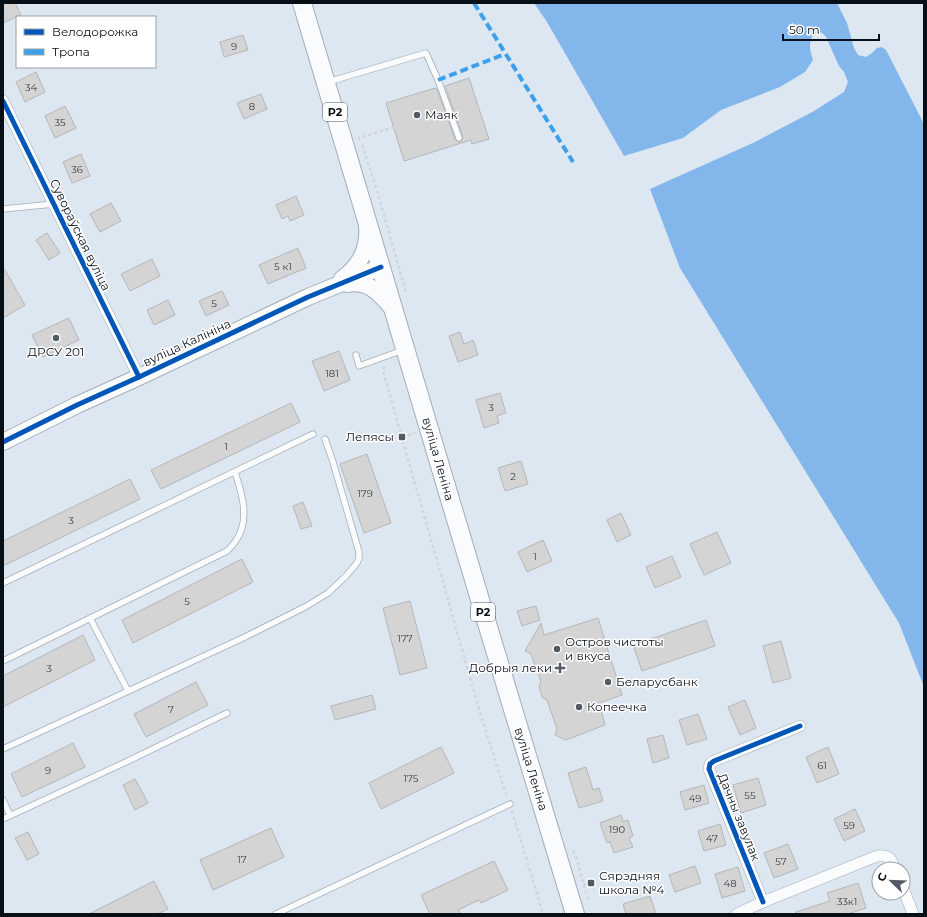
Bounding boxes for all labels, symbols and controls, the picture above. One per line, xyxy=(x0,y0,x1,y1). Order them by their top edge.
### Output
legend xyxy=(16,16,156,68)
scale bar xyxy=(783,16,879,42)
text: 50 m xyxy=(789,22,820,37)
text: Велодорожка xyxy=(52,24,138,39)
house number: 9 xyxy=(231,40,237,53)
text: Тропа xyxy=(52,44,90,59)
house number: 34 xyxy=(25,81,38,94)
house number: 8 xyxy=(249,100,255,113)
road number: Р2 xyxy=(323,103,347,121)
place label: Маяк xyxy=(425,107,458,122)
marker: Маяк xyxy=(412,110,422,120)
house number: 35 xyxy=(54,116,66,129)
house number: 36 xyxy=(71,163,83,176)
street label: Сувораўская вуліца xyxy=(47,176,114,293)
house number: 5 к1 xyxy=(274,260,292,273)
house number: 5 xyxy=(211,297,217,310)
street label: вуліца Калініна xyxy=(140,316,233,370)
marker: ДРСУ 201 xyxy=(51,333,61,343)
place label: ДРСУ 201 xyxy=(28,344,84,359)
house number: 181 xyxy=(325,367,339,380)
house number: 3 xyxy=(488,401,494,414)
street label: вуліца Леніна xyxy=(419,415,458,502)
place label: Лепясы xyxy=(346,429,394,444)
marker: Лепясы xyxy=(397,432,407,442)
house number: 1 xyxy=(224,440,228,453)
house number: 2 xyxy=(510,470,516,483)
house number: 179 xyxy=(357,487,373,500)
house number: 3 xyxy=(68,514,74,527)
house number: 1 xyxy=(533,550,537,563)
house number: 5 xyxy=(184,595,190,608)
road number: Р2 xyxy=(471,603,495,621)
house number: 177 xyxy=(397,632,413,645)
place label: Остров чистоты и вкуса xyxy=(565,634,664,663)
marker: Остров чистоты и вкуса xyxy=(552,644,562,654)
place label: Добрыя леки xyxy=(469,660,552,675)
house number: 3 xyxy=(46,662,52,675)
marker: Добрыя леки xyxy=(555,663,565,673)
place label: Беларусбанк xyxy=(616,674,698,689)
marker: Беларусбанк xyxy=(603,677,613,687)
place label: Копеечка xyxy=(587,699,647,714)
marker: Копеечка xyxy=(574,702,584,712)
house number: 7 xyxy=(168,703,174,716)
street label: вуліца Леніна xyxy=(512,725,551,812)
house number: 61 xyxy=(817,759,827,772)
house number: 9 xyxy=(45,764,51,777)
street label: Дачны завулак xyxy=(715,771,764,863)
house number: 175 xyxy=(404,772,419,785)
house number: 55 xyxy=(744,789,756,802)
house number: 49 xyxy=(689,792,701,805)
house number: 59 xyxy=(843,819,855,832)
house number: 190 xyxy=(609,823,626,836)
house number: 47 xyxy=(706,832,718,845)
house number: 17 xyxy=(237,853,247,866)
house number: 57 xyxy=(775,855,787,868)
north arrow xyxy=(871,861,911,901)
place label: Сярэдняя школа №4 xyxy=(599,868,664,897)
text: С xyxy=(874,871,890,884)
house number: 48 xyxy=(723,877,737,890)
marker: Сярэдняя школа №4 xyxy=(586,878,596,888)
house number: 33к1 xyxy=(837,895,857,908)

